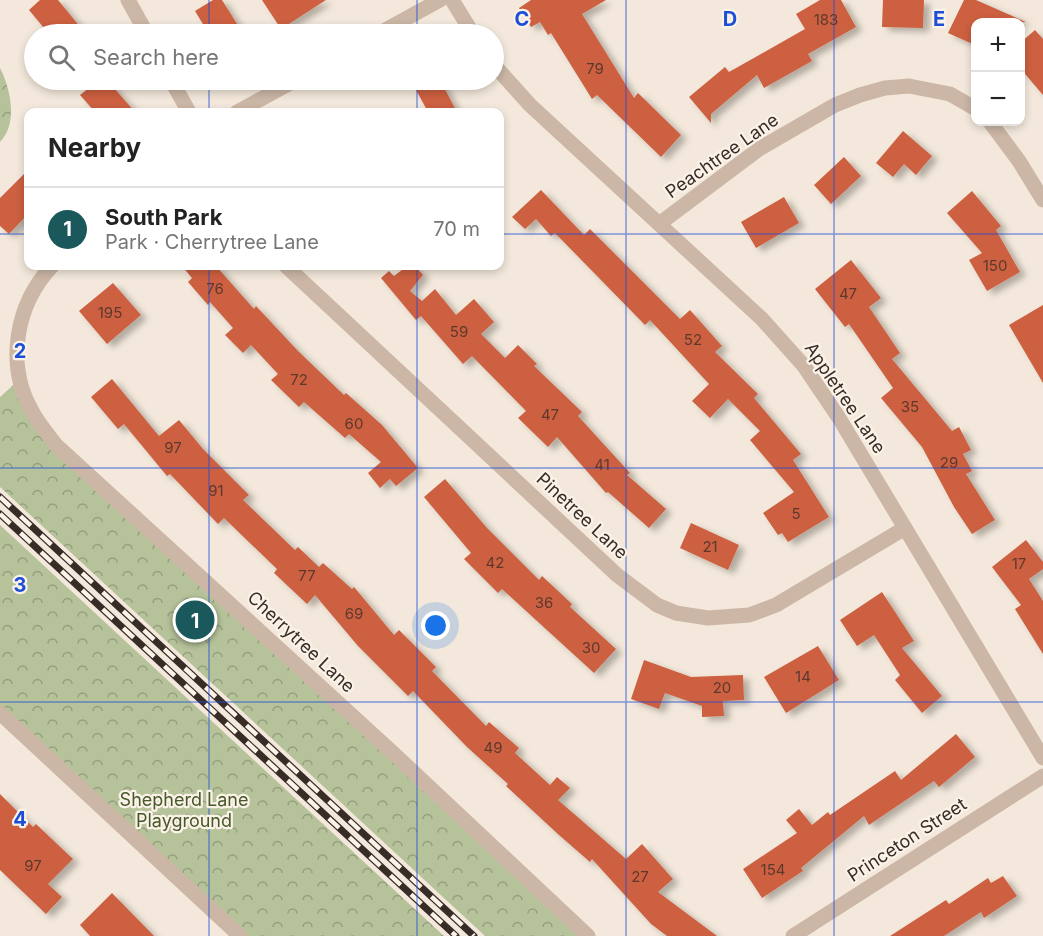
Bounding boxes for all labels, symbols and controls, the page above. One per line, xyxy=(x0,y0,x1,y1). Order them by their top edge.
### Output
text: C xyxy=(515,7,529,31)
text: D xyxy=(723,7,737,31)
text: E xyxy=(933,7,945,31)
house number: 183 xyxy=(814,10,838,29)
map controls xyxy=(971,18,1025,126)
button: + xyxy=(971,18,1025,72)
search box xyxy=(24,24,504,90)
icon: search xyxy=(45,41,78,74)
text: Search here xyxy=(93,44,219,70)
house number: 79 xyxy=(586,59,604,78)
button: − xyxy=(971,72,1025,126)
street label: Peachtree Lane xyxy=(661,109,782,202)
text: Nearby xyxy=(48,132,141,163)
text: South Park xyxy=(105,204,222,230)
text: 1 xyxy=(63,217,72,241)
text: 70 m xyxy=(433,217,480,241)
text: Park · Cherrytree Lane xyxy=(105,230,319,254)
house number: 150 xyxy=(983,256,1007,275)
house number: 76 xyxy=(206,279,224,298)
house number: 47 xyxy=(839,284,857,303)
house number: 195 xyxy=(98,303,122,322)
house number: 59 xyxy=(450,322,468,341)
house number: 52 xyxy=(684,330,702,349)
street label: Appletree Lane xyxy=(801,338,890,457)
text: 2 xyxy=(14,339,26,363)
house number: 72 xyxy=(290,370,308,389)
house number: 35 xyxy=(901,397,919,416)
house number: 47 xyxy=(541,405,559,424)
house number: 60 xyxy=(345,414,363,433)
house number: 97 xyxy=(164,438,182,457)
house number: 29 xyxy=(940,453,958,472)
house number: 41 xyxy=(594,455,610,474)
street label: Pinetree Lane xyxy=(532,468,632,563)
house number: 91 xyxy=(208,481,224,500)
house number: 5 xyxy=(791,504,801,523)
house number: 21 xyxy=(702,537,718,556)
house number: 42 xyxy=(486,553,504,572)
house number: 17 xyxy=(1012,554,1026,573)
house number: 77 xyxy=(298,566,316,585)
text: 3 xyxy=(14,573,26,597)
street label: Cherrytree Lane xyxy=(243,587,359,697)
house number: 36 xyxy=(535,593,553,612)
pin: 1 xyxy=(176,598,214,642)
house number: 69 xyxy=(345,604,363,623)
your location xyxy=(421,611,450,640)
house number: 30 xyxy=(582,638,600,657)
house number: 14 xyxy=(795,667,811,686)
house number: 20 xyxy=(713,678,731,697)
house number: 49 xyxy=(484,738,503,757)
park label: Shepherd Lane Playground xyxy=(120,789,248,831)
street label: Princeton Street xyxy=(843,793,970,886)
text: 4 xyxy=(13,807,27,831)
house number: 97 xyxy=(24,856,42,875)
house number: 154 xyxy=(761,860,785,879)
house number: 27 xyxy=(631,867,649,886)

